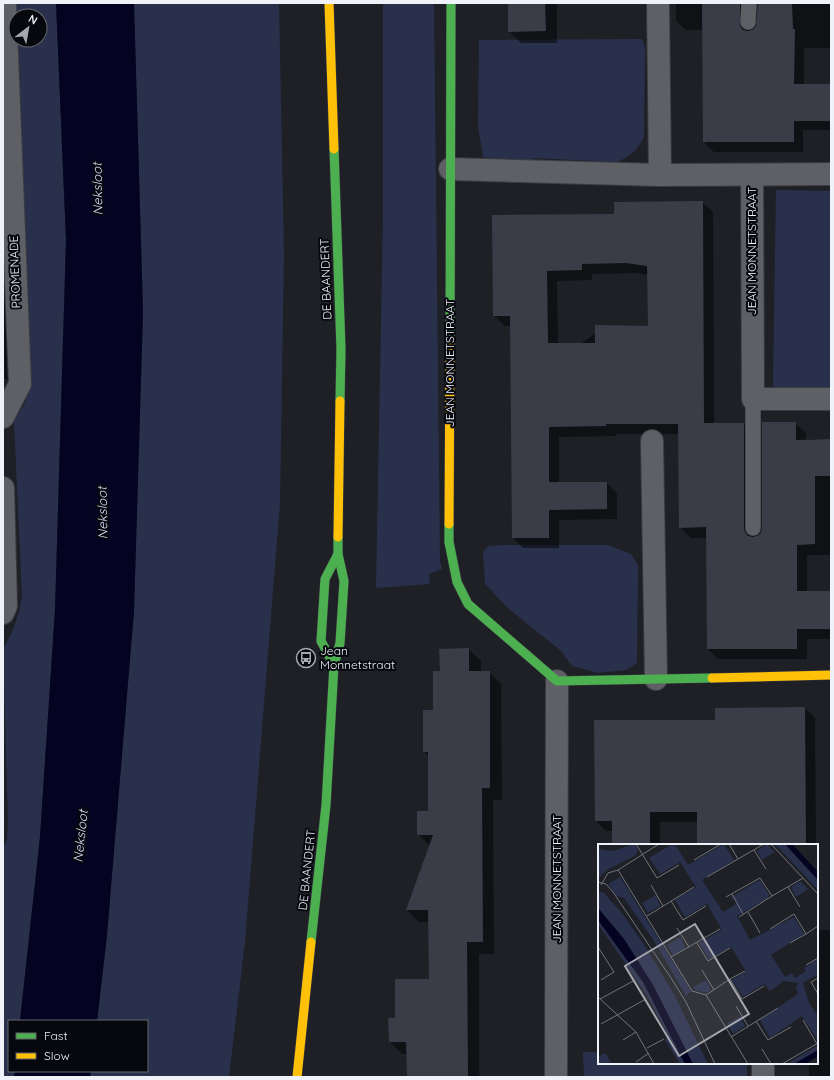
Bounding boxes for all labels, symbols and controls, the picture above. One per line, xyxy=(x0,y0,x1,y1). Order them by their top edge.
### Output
north arrow xyxy=(8,8,48,48)
text: N xyxy=(26,11,40,28)
water label: Neksloot xyxy=(89,161,105,216)
street label: JEAN MONNETSTRAAT xyxy=(744,187,759,315)
street label: PROMENADE xyxy=(6,235,23,309)
street label: DE BAANDERT xyxy=(317,238,334,320)
street label: JEAN MONNETSTRAAT xyxy=(442,299,457,427)
water label: Neksloot xyxy=(94,485,110,540)
place label: Jean Monnetstraat xyxy=(320,643,395,672)
bus stop icon: Jean Monnetstraat xyxy=(295,647,317,669)
water label: Neksloot xyxy=(69,807,91,863)
street label: JEAN MONNETSTRAAT xyxy=(549,815,564,943)
street label: DE BAANDERT xyxy=(295,829,318,911)
inset map xyxy=(598,844,818,1064)
legend xyxy=(8,1020,148,1072)
text: Fast xyxy=(44,1028,68,1043)
text: Slow xyxy=(44,1048,70,1063)

